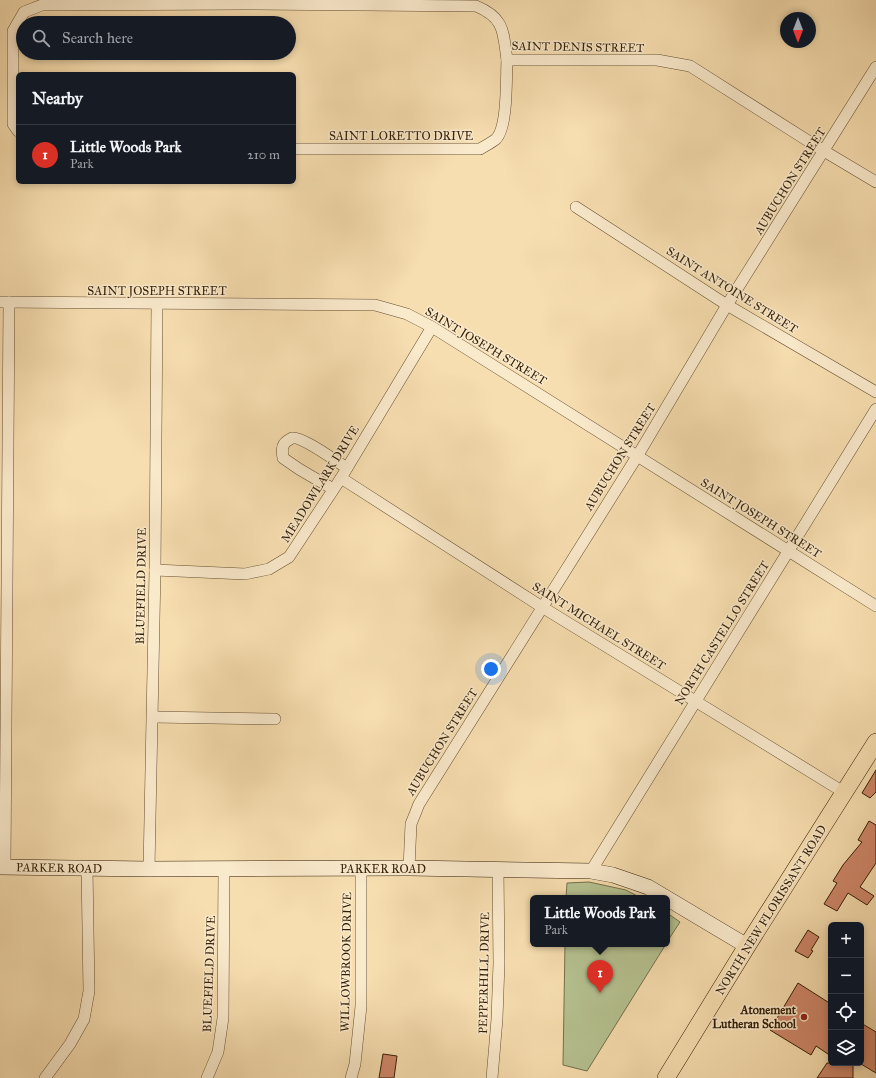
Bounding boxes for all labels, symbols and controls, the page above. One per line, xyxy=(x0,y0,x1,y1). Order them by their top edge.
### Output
north arrow xyxy=(780,12,816,48)
search box xyxy=(16,16,296,60)
icon: search xyxy=(30,27,52,49)
text: Search here xyxy=(62,29,133,47)
street label: SAINT DENIS STREET xyxy=(511,39,645,55)
text: Nearby xyxy=(32,88,83,109)
street label: AUBUCHON STREET xyxy=(751,125,829,238)
street label: SAINT LORETTO DRIVE xyxy=(329,129,474,143)
text: Little Woods Park xyxy=(70,138,182,156)
text: 1 xyxy=(42,147,48,163)
text: 210 m xyxy=(247,147,280,163)
text: Park xyxy=(70,156,94,172)
street label: SAINT ANTOINE STREET xyxy=(664,244,800,336)
street label: SAINT JOSEPH STREET xyxy=(87,284,227,299)
street label: SAINT JOSEPH STREET xyxy=(422,304,549,389)
street label: AUBUCHON STREET xyxy=(581,401,659,514)
street label: MEADOWLARK DRIVE xyxy=(278,422,362,545)
street label: SAINT JOSEPH STREET xyxy=(698,475,824,562)
street label: BLUEFIELD DRIVE xyxy=(133,527,149,645)
street label: NORTH CASTELLO STREET xyxy=(672,558,772,708)
street label: SAINT MICHAEL STREET xyxy=(530,579,668,673)
your location xyxy=(481,659,501,679)
street label: AUBUCHON STREET xyxy=(403,686,481,799)
street label: NORTH NEW FLORISSANT ROAD xyxy=(713,822,829,998)
street label: PARKER ROAD xyxy=(16,860,102,876)
street label: PARKER ROAD xyxy=(340,862,426,876)
street label: WILLOWBROOK DRIVE xyxy=(338,892,354,1032)
popup xyxy=(530,895,670,947)
text: Little Woods Park xyxy=(544,904,656,922)
street label: PEPPERHILL DRIVE xyxy=(476,912,492,1034)
street label: BLUEFIELD DRIVE xyxy=(200,915,218,1033)
text: Park xyxy=(544,922,568,938)
map controls xyxy=(828,922,864,1066)
button: + xyxy=(828,922,864,958)
button: − xyxy=(828,958,864,994)
pin: 1 xyxy=(587,960,613,993)
button: locate xyxy=(828,994,864,1030)
place label: Atonement Lutheran School xyxy=(712,1003,797,1031)
marker: Atonement Lutheran School xyxy=(799,1012,809,1022)
button: layers xyxy=(828,1030,864,1066)

